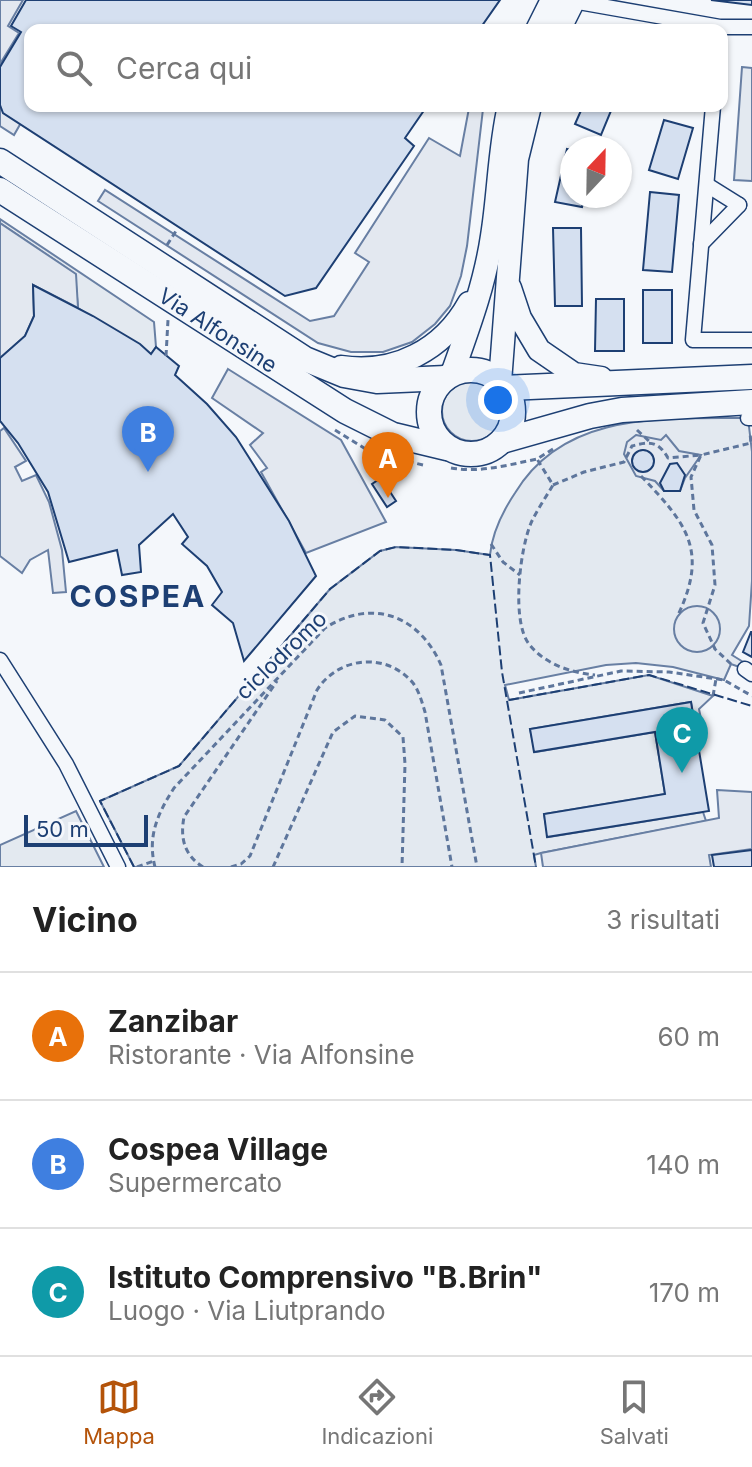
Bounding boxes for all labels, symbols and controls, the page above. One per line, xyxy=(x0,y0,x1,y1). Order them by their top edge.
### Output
search box xyxy=(24,24,728,112)
icon: search xyxy=(52,46,96,90)
text: Cerca qui xyxy=(116,50,252,86)
north arrow xyxy=(560,136,632,208)
street label: Via Alfonsine xyxy=(154,282,282,378)
your location xyxy=(478,380,518,420)
pin: B xyxy=(122,406,174,472)
pin: A xyxy=(362,432,414,498)
district label: COSPEA xyxy=(69,578,207,614)
street label: ciclodromo xyxy=(230,605,332,705)
pin: C xyxy=(656,707,708,773)
scale bar xyxy=(24,811,148,847)
text: 50 m xyxy=(36,816,89,842)
text: Vicino xyxy=(32,899,138,940)
text: 3 risultati xyxy=(606,904,720,935)
text: Zanzibar xyxy=(108,1003,238,1039)
text: A xyxy=(48,1021,68,1052)
text: 60 m xyxy=(657,1021,720,1052)
text: Ristorante · Via Alfonsine xyxy=(108,1039,415,1070)
text: Cospea Village xyxy=(108,1131,328,1167)
text: B xyxy=(49,1149,67,1180)
text: 140 m xyxy=(646,1149,720,1180)
text: Supermercato xyxy=(108,1167,282,1198)
text: Istituto Comprensivo "B.Brin" xyxy=(108,1259,542,1295)
text: C xyxy=(48,1277,68,1308)
text: 170 m xyxy=(649,1277,720,1308)
text: Luogo · Via Liutprando xyxy=(108,1295,386,1326)
tab: Mappa xyxy=(83,1375,155,1449)
tab: Indicazioni xyxy=(321,1375,433,1449)
tab: Salvati xyxy=(600,1375,669,1449)

